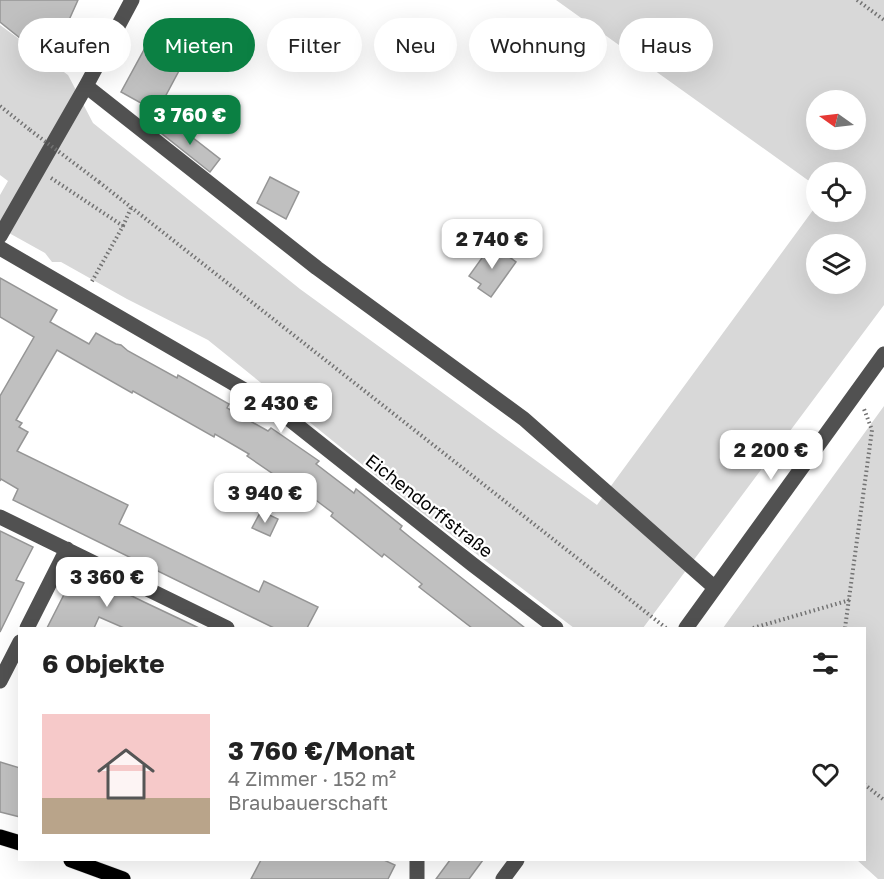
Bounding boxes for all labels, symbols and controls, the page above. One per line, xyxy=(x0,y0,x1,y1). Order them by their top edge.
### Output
chip: Kaufen xyxy=(18,18,131,72)
chip: Mieten xyxy=(143,18,255,72)
chip: Filter xyxy=(267,18,362,72)
chip: Neu xyxy=(374,18,457,72)
chip: Wohnung xyxy=(469,18,607,72)
chip: Haus xyxy=(619,18,713,72)
north arrow xyxy=(806,90,866,150)
map controls xyxy=(806,90,866,294)
pin: 3 760 € xyxy=(135,95,245,146)
text: 3 760 € xyxy=(154,102,226,126)
button: locate xyxy=(806,162,866,222)
pin: 2 740 € xyxy=(437,219,547,270)
text: 2 740 € xyxy=(456,226,528,250)
button: layers xyxy=(806,234,866,294)
pin: 2 430 € xyxy=(226,383,336,434)
text: 2 430 € xyxy=(244,390,318,414)
pin: 2 200 € xyxy=(716,430,826,481)
text: 2 200 € xyxy=(734,437,808,461)
street label: Eichendorffstraße xyxy=(362,449,498,562)
pin: 3 940 € xyxy=(210,473,320,524)
text: 3 940 € xyxy=(228,480,302,504)
pin: 3 360 € xyxy=(52,557,162,608)
text: 3 360 € xyxy=(70,564,144,588)
icon: filters xyxy=(809,647,842,680)
text: 6 Objekte xyxy=(42,648,165,679)
text: 3 760 €/Monat xyxy=(228,735,415,766)
icon: home xyxy=(90,738,162,810)
icon: heart xyxy=(809,758,842,791)
text: 4 Zimmer · 152 m² xyxy=(228,766,396,790)
text: Braubauerschaft xyxy=(228,790,388,814)

